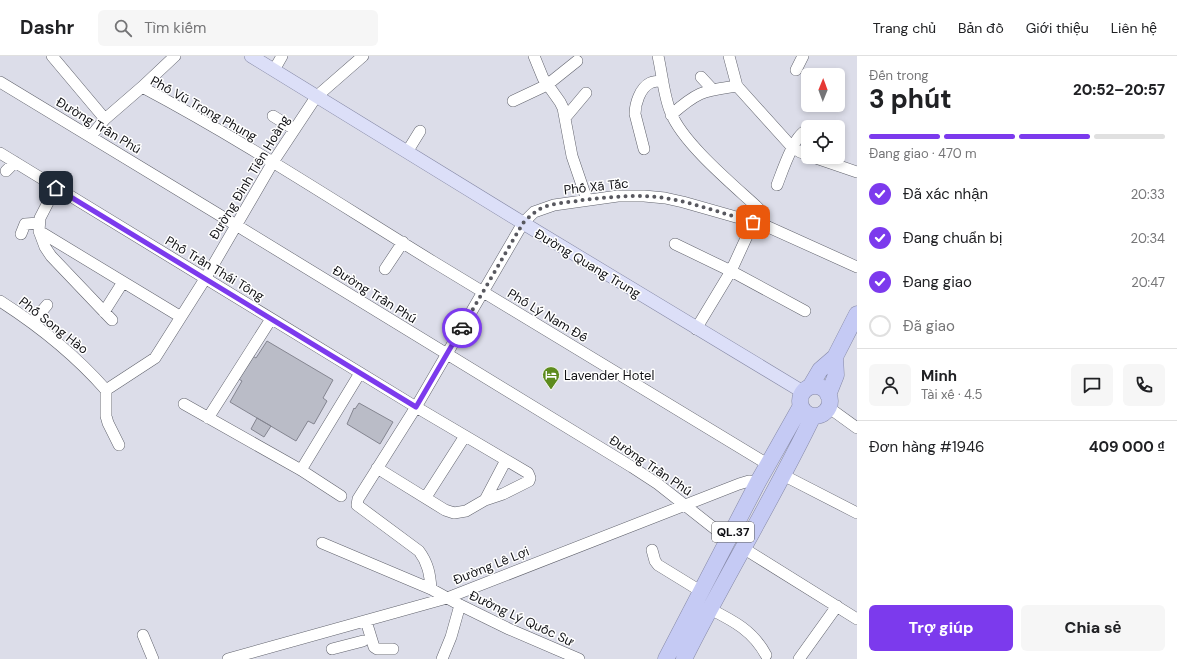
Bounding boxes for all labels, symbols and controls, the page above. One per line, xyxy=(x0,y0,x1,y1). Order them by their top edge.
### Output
search box xyxy=(98,10,378,46)
text: Dashr xyxy=(20,15,74,40)
icon: search xyxy=(112,17,134,39)
text: Tìm kiếm xyxy=(144,18,206,38)
text: Trang chủ xyxy=(873,19,936,37)
text: Bản đồ xyxy=(958,19,1004,37)
text: Giới thiệu xyxy=(1026,19,1089,37)
text: Liên hệ xyxy=(1111,19,1157,37)
text: Đến trong xyxy=(869,67,929,84)
north arrow xyxy=(801,68,845,112)
map controls xyxy=(801,68,845,164)
street label: Phố Vũ Trọng Phụng xyxy=(147,72,260,145)
text: 20:52–20:57 xyxy=(1073,80,1165,100)
text: 3 phút xyxy=(869,82,952,116)
street label: Đường Trần Phú xyxy=(53,93,144,158)
street label: Đường Đinh Tiên Hoàng xyxy=(205,112,293,243)
button: locate xyxy=(801,120,845,164)
text: Đang giao · 470 m xyxy=(869,145,977,162)
pin xyxy=(39,171,73,205)
street label: Phố Xã Tắc xyxy=(563,175,629,198)
icon: home xyxy=(45,177,67,199)
icon: check xyxy=(869,183,891,205)
text: Đã xác nhận xyxy=(903,184,988,204)
text: 20:33 xyxy=(1131,186,1165,203)
pin xyxy=(736,205,770,239)
icon: bag xyxy=(742,211,764,233)
street label: Đường Quang Trung xyxy=(532,225,644,302)
icon: check xyxy=(869,227,891,249)
text: Đang chuẩn bị xyxy=(903,228,1002,248)
text: 20:34 xyxy=(1131,230,1165,247)
street label: Phố Trần Thái Tông xyxy=(162,232,267,305)
street label: Đường Trần Phú xyxy=(329,262,420,327)
icon: check xyxy=(869,271,891,293)
text: Đang giao xyxy=(903,272,972,292)
text: 20:47 xyxy=(1131,274,1165,291)
street label: Phố Lý Nam Đế xyxy=(505,285,591,346)
street label: Phố Song Hào xyxy=(16,293,92,358)
courier xyxy=(442,308,482,348)
text: Đã giao xyxy=(903,316,955,336)
icon: car xyxy=(451,317,473,339)
button: person xyxy=(869,364,911,406)
button: chat xyxy=(1071,364,1113,406)
button: phone xyxy=(1123,364,1165,406)
hotel icon: Lavender Hotel xyxy=(541,365,561,390)
text: Minh xyxy=(921,366,957,386)
place label: Lavender Hotel xyxy=(564,367,654,384)
text: Tài xế · 4.5 xyxy=(921,386,982,403)
street label: Đường Trần Phú xyxy=(606,431,695,499)
text: Đơn hàng #1946 xyxy=(869,437,985,457)
text: 409 000 ₫ xyxy=(1089,437,1165,457)
road number: QL.37 xyxy=(712,522,754,542)
street label: Đường Lê Lợi xyxy=(451,542,532,588)
street label: Đường Lý Quốc Sư xyxy=(467,587,577,650)
button: Trợ giúp xyxy=(869,605,1013,651)
button: Chia sẻ xyxy=(1021,605,1165,651)

